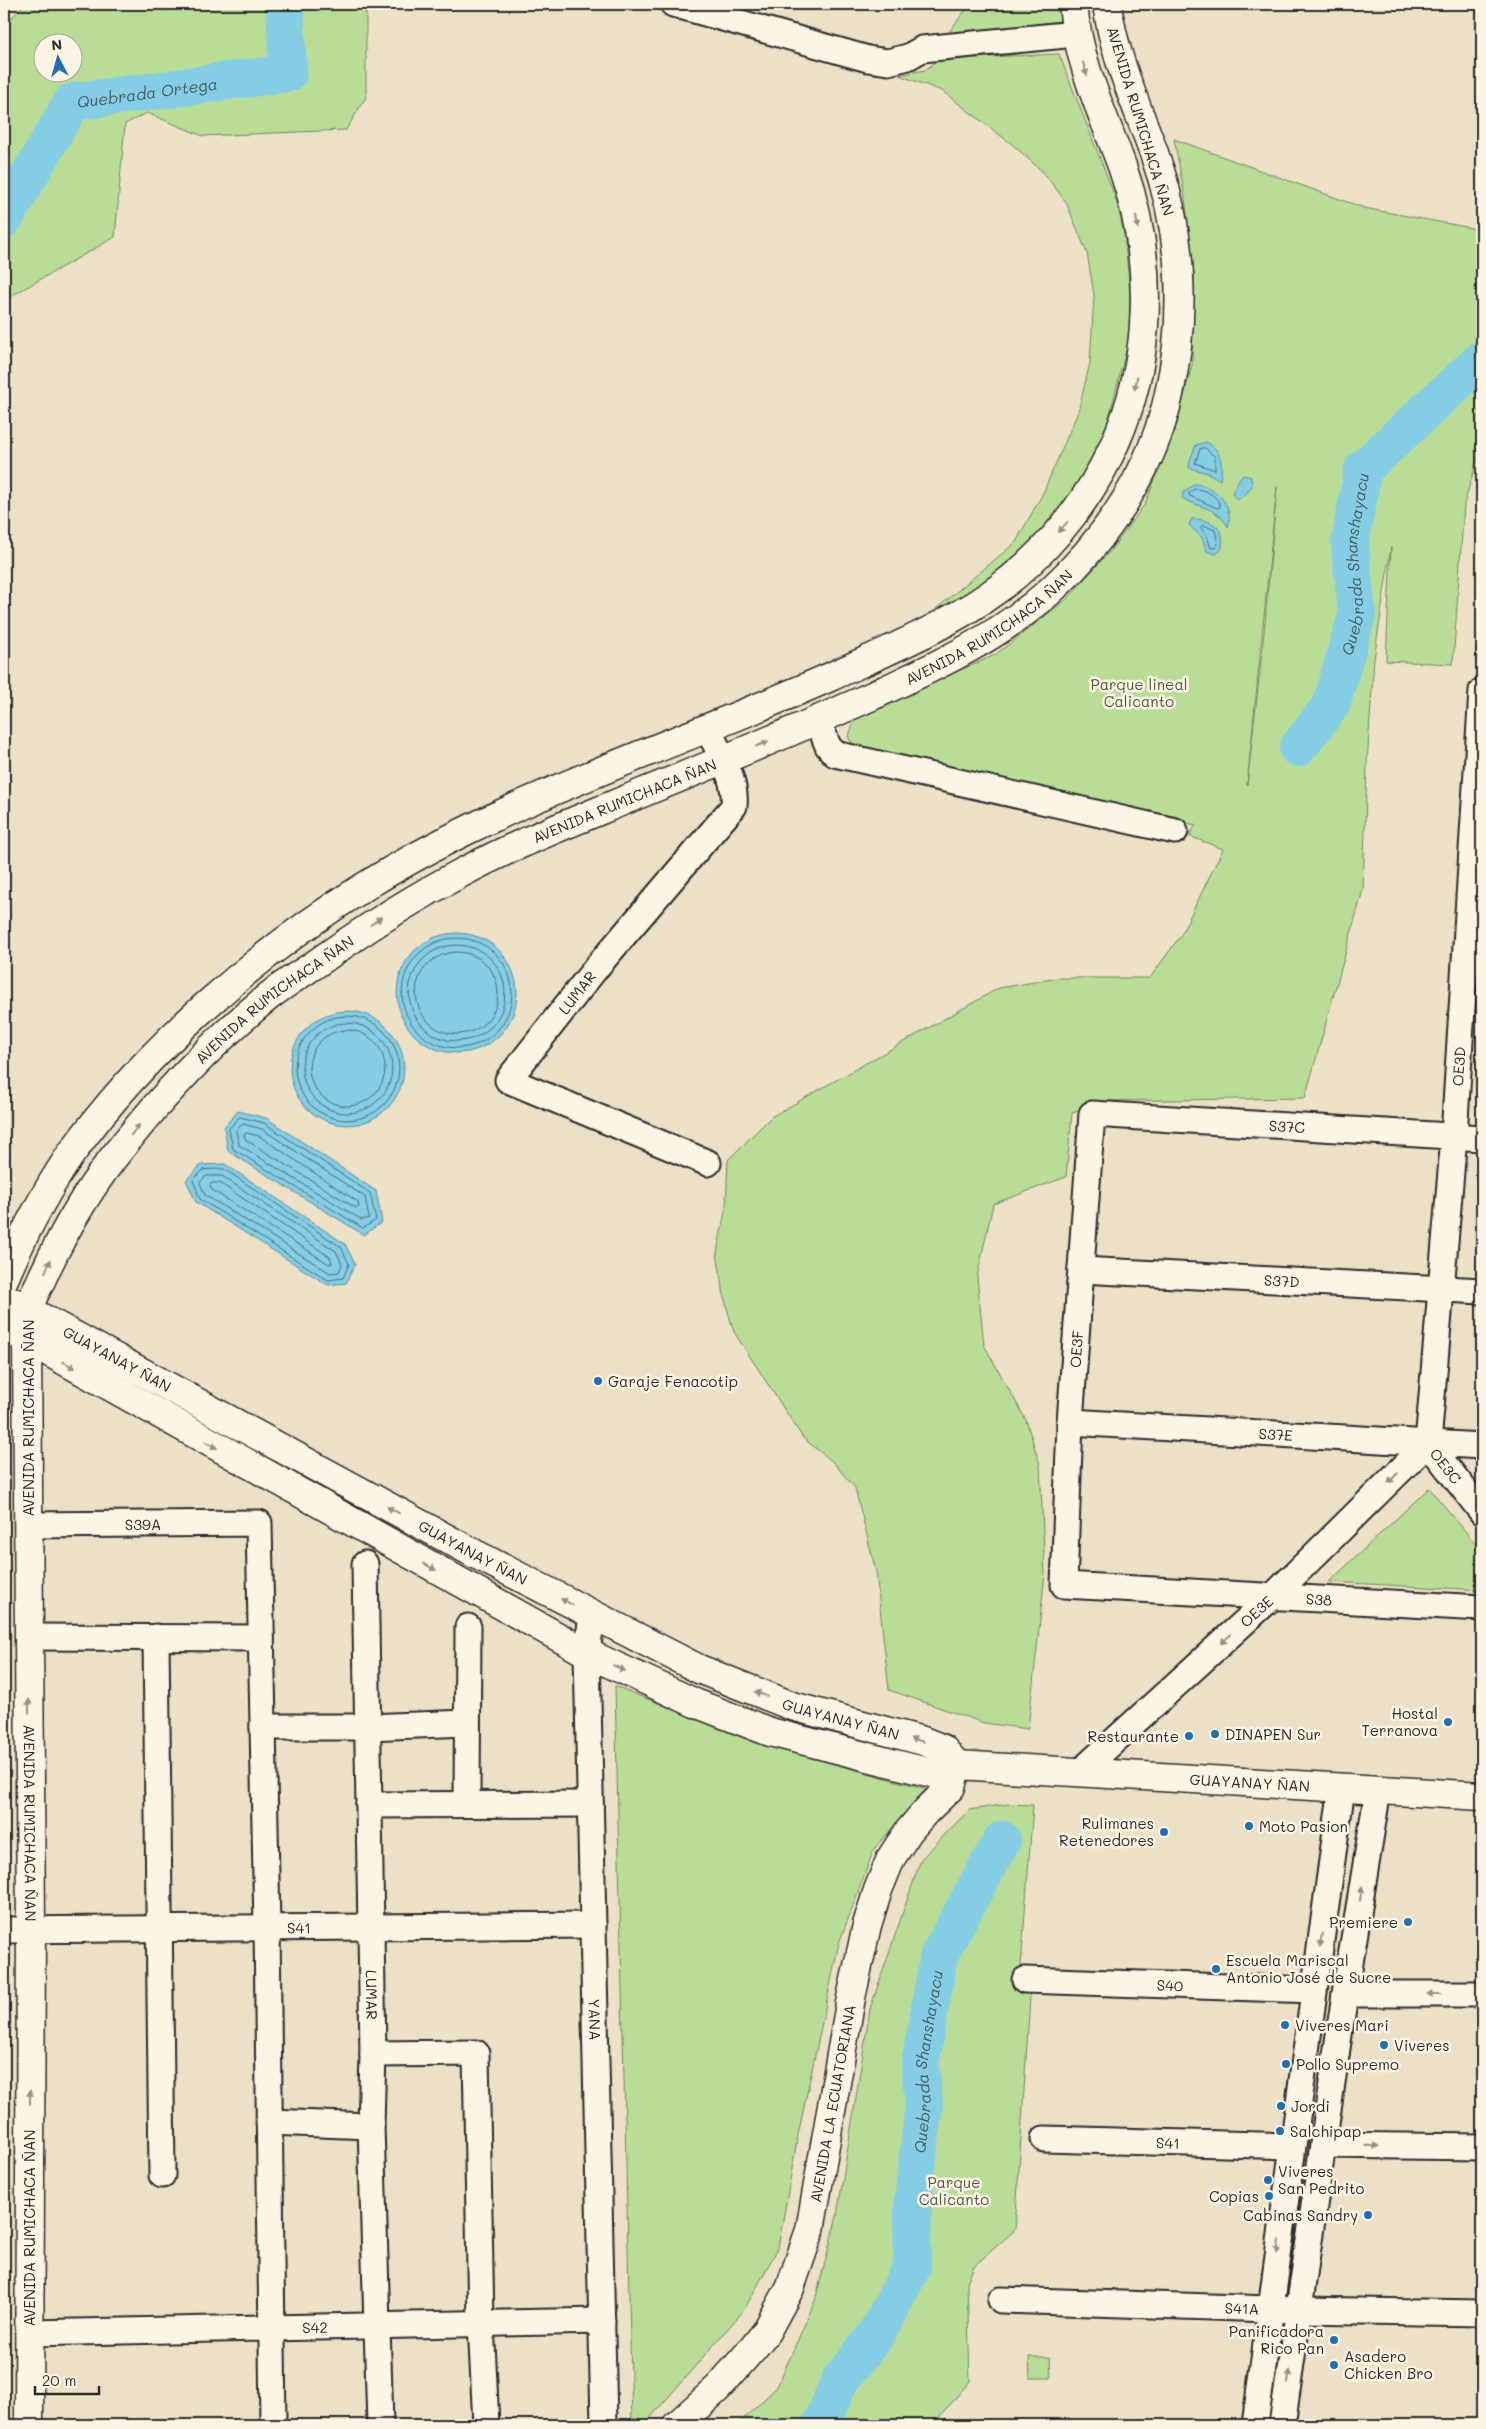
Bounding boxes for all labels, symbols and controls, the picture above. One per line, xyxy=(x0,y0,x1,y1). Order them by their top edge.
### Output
street label: AVENIDA RUMICHACA ÑAN xyxy=(1103,24,1179,218)
north arrow xyxy=(32,32,82,82)
text: N xyxy=(50,35,63,55)
one-way arrow xyxy=(1082,61,1090,76)
water label: Quebrada Ortega xyxy=(75,72,219,112)
one-way arrow xyxy=(1134,215,1142,231)
one-way arrow xyxy=(1131,376,1139,392)
water label: Quebrada Shanshayacu xyxy=(1335,471,1373,658)
one-way arrow xyxy=(1057,520,1069,532)
street label: AVENIDA RUMICHACA ÑAN xyxy=(902,565,1077,689)
park label: Parque lineal Calicanto xyxy=(1090,674,1188,711)
one-way arrow xyxy=(755,740,769,748)
street label: AVENIDA RUMICHACA ÑAN xyxy=(529,754,719,848)
one-way arrow xyxy=(369,916,383,926)
street label: AVENIDA RUMICHACA ÑAN xyxy=(191,931,357,1068)
street label: LUMAR xyxy=(554,967,600,1018)
street label: OE3D xyxy=(1447,1046,1470,1087)
street label: S37C xyxy=(1268,1115,1306,1137)
one-way arrow xyxy=(130,1123,141,1136)
one-way arrow xyxy=(45,1259,53,1273)
street label: S37D xyxy=(1263,1270,1300,1291)
street label: AVENIDA RUMICHACA ÑAN xyxy=(18,1320,38,1516)
street label: GUAYANAY ÑAN xyxy=(60,1321,175,1396)
street label: OE3F xyxy=(1065,1330,1087,1368)
one-way arrow xyxy=(63,1361,76,1370)
place label: Garaje Fenacotip xyxy=(608,1371,738,1391)
marker: Garaje Fenacotip xyxy=(592,1375,604,1387)
street label: S37E xyxy=(1258,1423,1294,1445)
one-way arrow xyxy=(204,1441,219,1449)
street label: OE3C xyxy=(1426,1444,1466,1488)
one-way arrow xyxy=(1387,1471,1399,1483)
one-way arrow xyxy=(386,1505,399,1514)
street label: S39A xyxy=(125,1514,161,1534)
street label: GUAYANAY ÑAN xyxy=(415,1515,531,1589)
one-way arrow xyxy=(423,1562,436,1571)
street label: S38 xyxy=(1305,1588,1333,1610)
street label: OE3E xyxy=(1236,1591,1277,1631)
one-way arrow xyxy=(560,1598,574,1606)
one-way arrow xyxy=(1220,1633,1232,1645)
one-way arrow xyxy=(612,1665,626,1673)
one-way arrow xyxy=(754,1690,769,1697)
street label: GUAYANAY ÑAN xyxy=(779,1693,902,1744)
one-way arrow xyxy=(25,1697,33,1713)
place label: Hostal Terranova xyxy=(1361,1703,1438,1740)
marker: Hostal Terranova xyxy=(1442,1716,1454,1728)
street label: AVENIDA RUMICHACA ÑAN xyxy=(20,1724,41,1922)
place label: DINAPEN Sur xyxy=(1225,1724,1321,1744)
place label: Restaurante xyxy=(1088,1726,1179,1746)
marker: DINAPEN Sur xyxy=(1209,1728,1221,1740)
marker: Restaurante xyxy=(1183,1730,1195,1742)
one-way arrow xyxy=(910,1736,925,1744)
street label: GUAYANAY ÑAN xyxy=(1189,1769,1310,1796)
place label: Rulimanes Retenedores xyxy=(1059,1813,1154,1850)
place label: Moto Pasion xyxy=(1259,1816,1348,1836)
marker: Moto Pasion xyxy=(1243,1820,1255,1832)
marker: Rulimanes Retenedores xyxy=(1158,1826,1170,1838)
one-way arrow xyxy=(1357,1886,1365,1902)
place label: Premiere xyxy=(1329,1912,1398,1932)
marker: Premiere xyxy=(1402,1916,1414,1928)
street label: S41 xyxy=(287,1917,311,1938)
one-way arrow xyxy=(1317,1932,1325,1948)
place label: Escuela Mariscal Antonio José de Sucre xyxy=(1226,1950,1391,1987)
marker: Escuela Mariscal Antonio José de Sucre xyxy=(1210,1963,1222,1975)
water label: Quebrada Shanshayacu xyxy=(908,1968,947,2154)
street label: LUMAR xyxy=(362,1970,382,2020)
street label: S40 xyxy=(1156,1975,1184,1995)
one-way arrow xyxy=(1425,1990,1441,1998)
street label: YANA xyxy=(585,1999,606,2041)
street label: AVENIDA LA ECUATORIANA xyxy=(805,2003,860,2204)
place label: Viveres Mari xyxy=(1295,2015,1389,2035)
marker: Viveres Mari xyxy=(1279,2019,1291,2031)
place label: Viveres xyxy=(1394,2035,1450,2055)
marker: Viveres xyxy=(1378,2039,1390,2051)
place label: Pollo Supremo xyxy=(1296,2054,1399,2074)
marker: Pollo Supremo xyxy=(1280,2058,1292,2070)
one-way arrow xyxy=(26,2088,34,2104)
place label: Jordi xyxy=(1291,2096,1330,2116)
marker: Jordi xyxy=(1275,2100,1287,2112)
place label: Salchipap xyxy=(1290,2121,1361,2141)
marker: Salchipap xyxy=(1274,2125,1286,2137)
street label: AVENIDA RUMICHACA ÑAN xyxy=(19,2130,39,2326)
street label: S41 xyxy=(1156,2132,1180,2153)
one-way arrow xyxy=(1364,2142,1380,2150)
place label: Viveres San Pedrito xyxy=(1278,2161,1365,2198)
park label: Parque Calicanto xyxy=(919,2172,989,2209)
marker: Viveres San Pedrito xyxy=(1262,2174,1274,2186)
place label: Copias xyxy=(1209,2186,1259,2206)
marker: Copias xyxy=(1263,2190,1275,2202)
place label: Cabinas Sandry xyxy=(1243,2205,1358,2225)
marker: Cabinas Sandry xyxy=(1362,2209,1374,2221)
one-way arrow xyxy=(1274,2239,1282,2255)
street label: S41A xyxy=(1224,2297,1259,2319)
street label: S42 xyxy=(302,2317,328,2337)
place label: Panificadora Rico Pan xyxy=(1229,2321,1324,2358)
marker: Panificadora Rico Pan xyxy=(1328,2334,1340,2346)
place label: Asadero Chicken Bro xyxy=(1344,2346,1433,2383)
marker: Asadero Chicken Bro xyxy=(1328,2359,1340,2371)
scale bar xyxy=(35,2364,99,2396)
one-way arrow xyxy=(1286,2369,1294,2385)
text: 20 m xyxy=(42,2370,76,2390)

